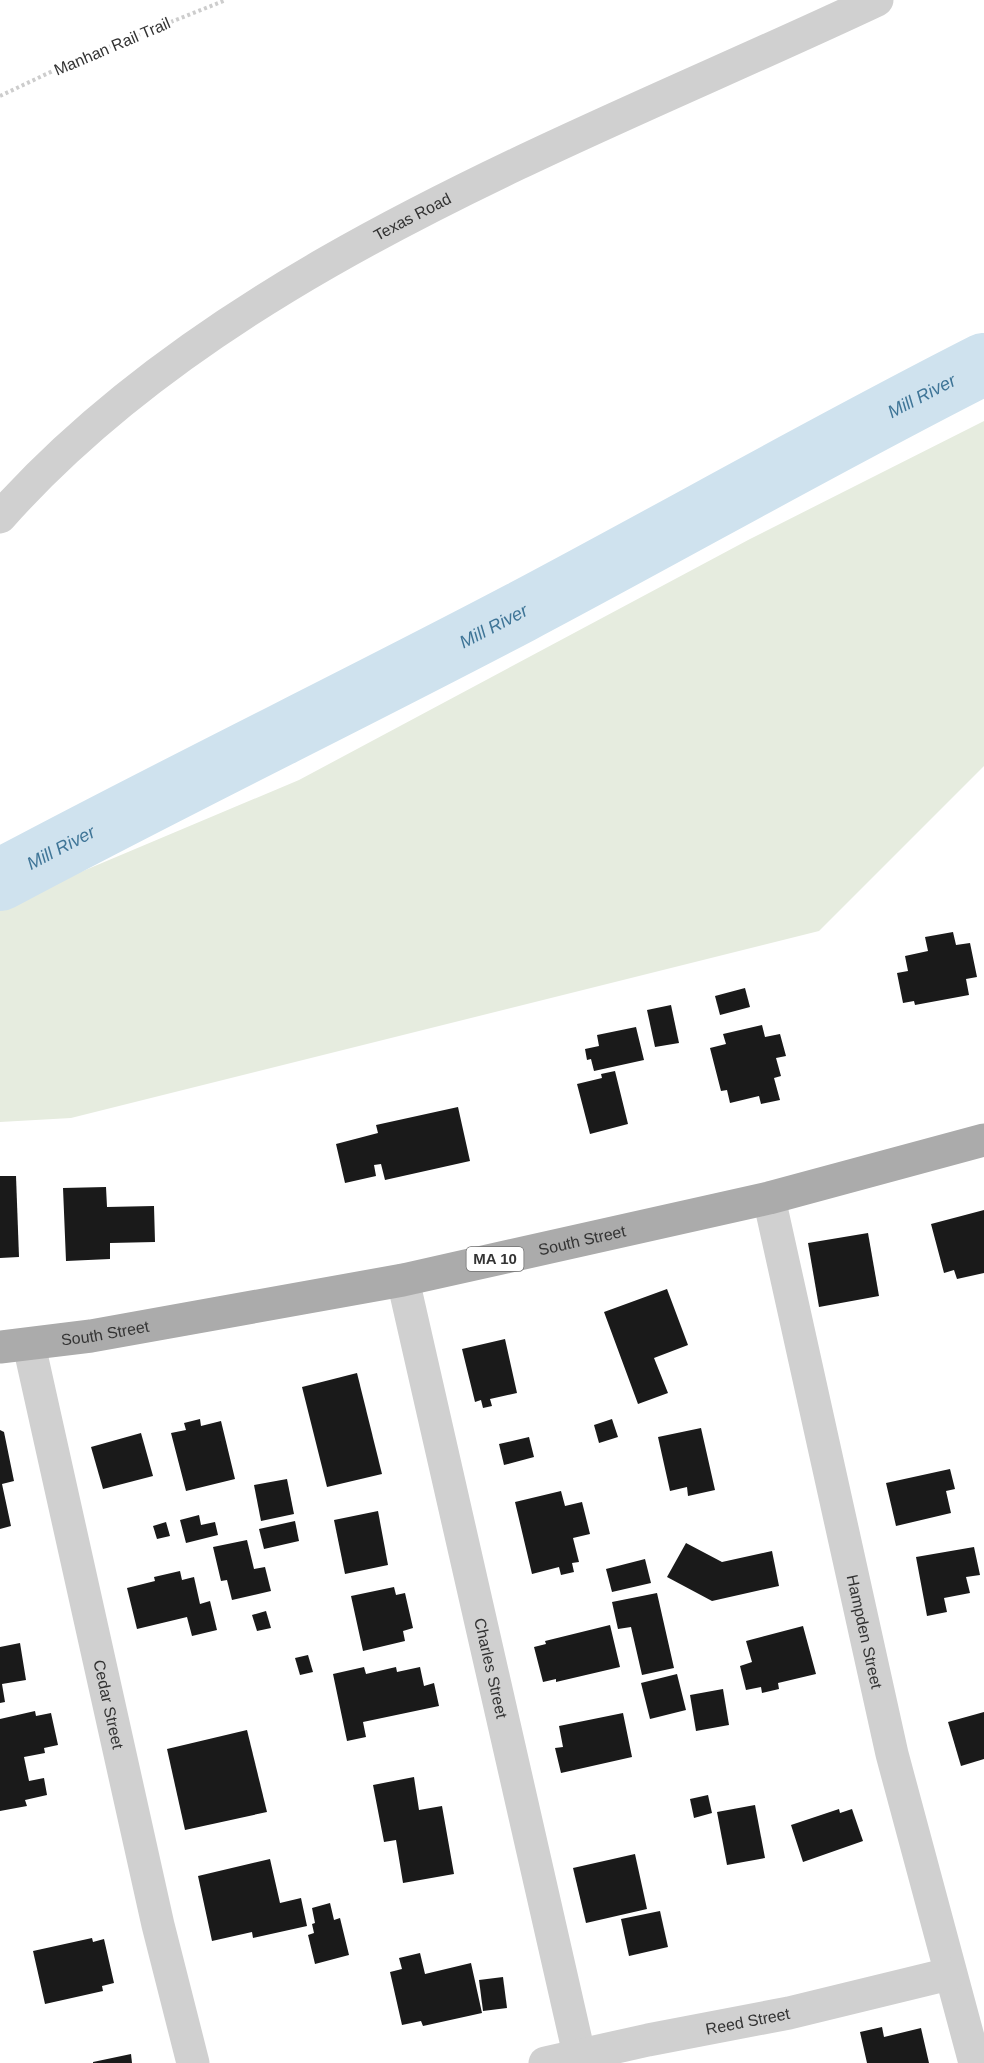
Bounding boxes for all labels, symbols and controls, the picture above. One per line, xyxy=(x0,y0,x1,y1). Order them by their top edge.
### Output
street label: Manhan Rail Trail xyxy=(52,14,173,79)
street label: Texas Road xyxy=(371,190,454,244)
water label: Mill River xyxy=(884,370,960,422)
water label: Mill River xyxy=(456,600,532,652)
water label: Mill River xyxy=(24,821,99,874)
street label: South Street xyxy=(537,1222,628,1258)
road number: MA 10 xyxy=(466,1247,524,1271)
street label: South Street xyxy=(60,1318,151,1349)
street label: Hampden Street xyxy=(844,1573,885,1691)
street label: Charles Street xyxy=(471,1616,511,1721)
street label: Cedar Street xyxy=(90,1658,127,1751)
street label: Reed Street xyxy=(704,2005,792,2038)

